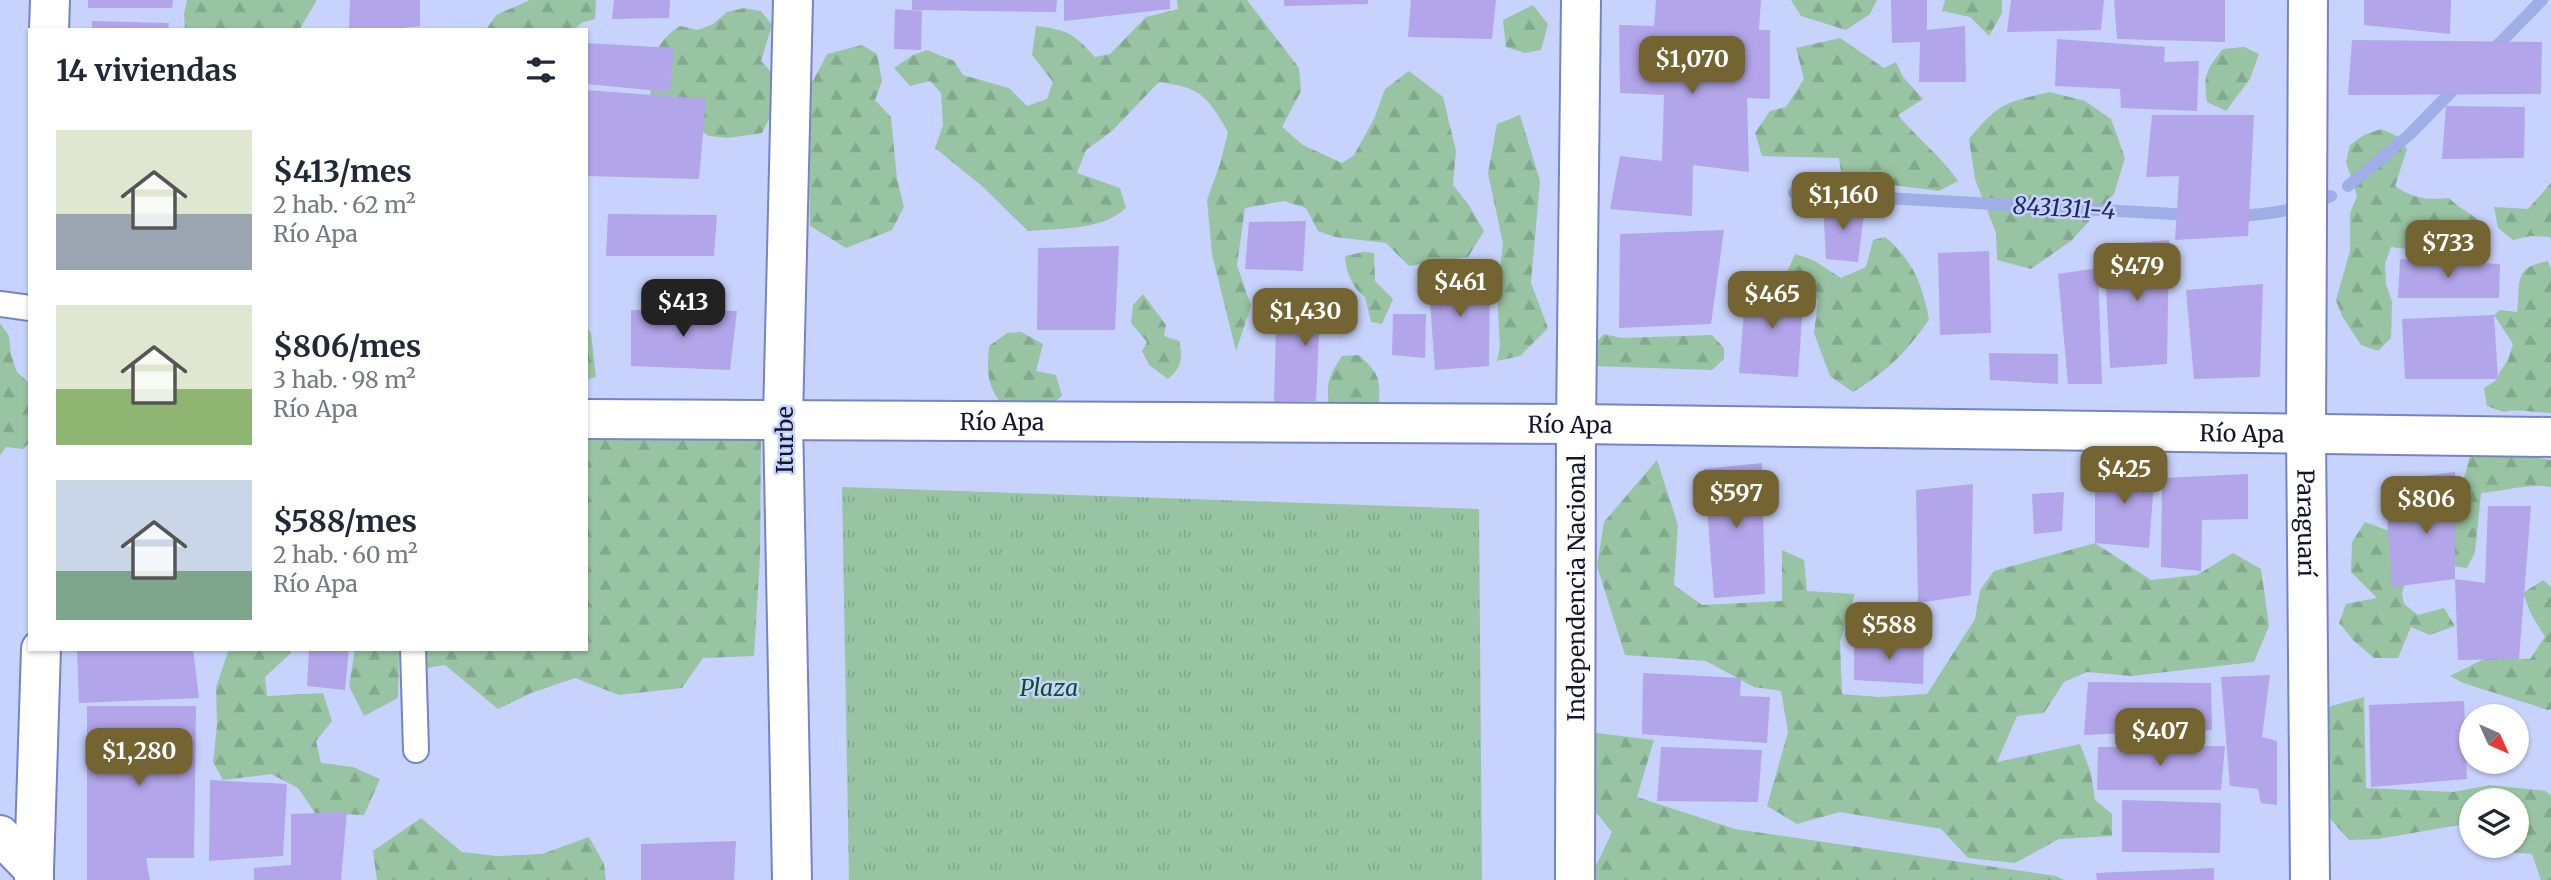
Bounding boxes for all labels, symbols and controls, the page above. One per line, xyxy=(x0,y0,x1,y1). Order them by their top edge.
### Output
pin: $1,070 xyxy=(1635,36,1749,96)
text: $1,070 xyxy=(1655,44,1729,73)
text: 14 viviendas xyxy=(56,51,237,89)
icon: filters xyxy=(522,51,560,89)
text: $413/mes xyxy=(273,152,412,190)
icon: home xyxy=(112,158,196,242)
pin: $1,160 xyxy=(1786,173,1900,232)
text: $1,160 xyxy=(1808,180,1878,209)
text: 2 hab. · 62 m² xyxy=(273,190,416,219)
water label: 8431311-4 xyxy=(2012,190,2116,226)
text: Río Apa xyxy=(273,219,358,248)
pin: $733 xyxy=(2407,220,2489,280)
text: $733 xyxy=(2421,228,2475,257)
pin: $479 xyxy=(2096,244,2178,303)
text: $479 xyxy=(2110,251,2164,280)
pin: $461 xyxy=(1419,260,1501,319)
text: $461 xyxy=(1434,267,1487,296)
pin: $465 xyxy=(1731,272,1813,331)
text: $465 xyxy=(1744,279,1800,308)
pin: $413 xyxy=(642,280,724,339)
text: $413 xyxy=(657,287,709,316)
pin: $1,430 xyxy=(1248,288,1362,348)
text: $1,430 xyxy=(1269,296,1341,325)
text: $806/mes xyxy=(273,327,421,365)
icon: home xyxy=(112,333,196,417)
text: 3 hab. · 98 m² xyxy=(273,365,416,394)
text: Río Apa xyxy=(273,394,358,423)
street label: Iturbe xyxy=(770,406,799,474)
street label: Río Apa xyxy=(959,406,1045,436)
street label: Río Apa xyxy=(1527,409,1613,439)
street label: Río Apa xyxy=(2199,418,2285,448)
pin: $425 xyxy=(2083,447,2165,506)
text: $425 xyxy=(2096,454,2152,483)
street label: Independencia Nacional xyxy=(1561,455,1590,721)
street label: Paraguarí xyxy=(2292,469,2322,578)
pin: $597 xyxy=(1695,470,1777,530)
pin: $806 xyxy=(2385,476,2467,536)
text: $597 xyxy=(1709,478,1763,507)
text: $806 xyxy=(2397,484,2455,513)
text: $588/mes xyxy=(273,502,417,540)
icon: home xyxy=(112,508,196,592)
text: 2 hab. · 60 m² xyxy=(273,540,418,569)
text: Río Apa xyxy=(273,569,358,598)
pin: $588 xyxy=(1848,602,1930,662)
text: $588 xyxy=(1861,610,1917,639)
park label: Plaza xyxy=(1020,673,1078,702)
north arrow xyxy=(2459,704,2529,774)
map controls xyxy=(2459,704,2529,858)
pin: $407 xyxy=(2119,708,2201,768)
text: $407 xyxy=(2131,716,2189,745)
pin: $1,280 xyxy=(82,728,196,788)
text: $1,280 xyxy=(101,736,177,765)
button: layers xyxy=(2459,788,2529,858)

